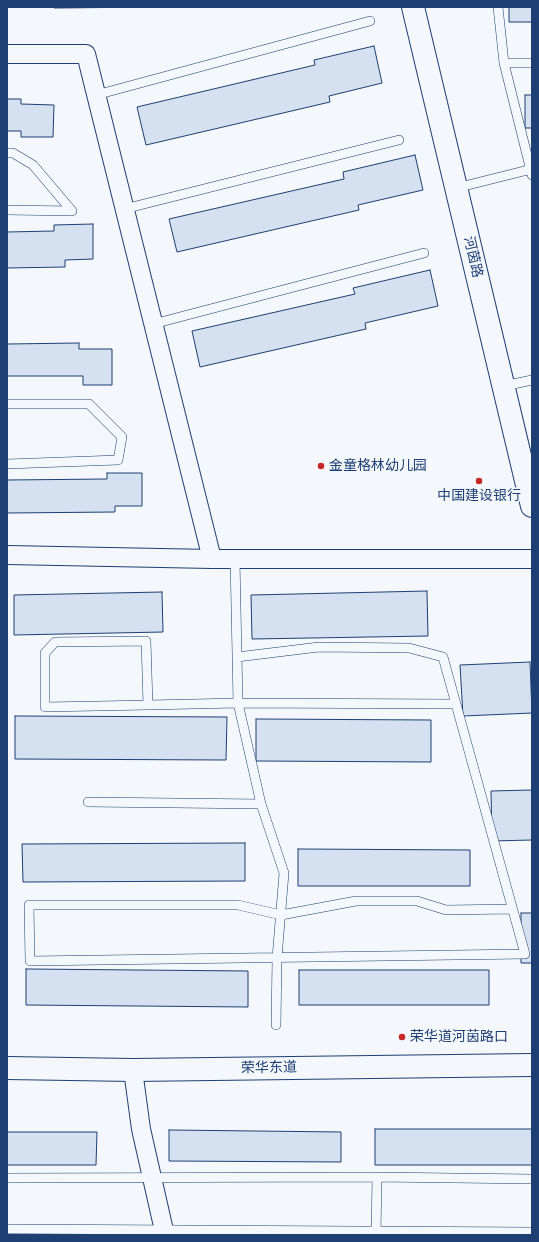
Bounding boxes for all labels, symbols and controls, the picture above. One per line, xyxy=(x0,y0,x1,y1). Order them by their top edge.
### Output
street label: 河茵路 xyxy=(460,235,486,279)
place label: 金童格林幼儿园 xyxy=(329,458,427,474)
marker: 金童格林幼儿园 xyxy=(316,461,326,471)
marker: 中国建设银行 xyxy=(474,476,484,486)
place label: 中国建设银行 xyxy=(437,488,521,504)
place label: 荣华道河茵路口 xyxy=(410,1029,508,1045)
marker: 荣华道河茵路口 xyxy=(397,1032,407,1042)
street label: 荣华东道 xyxy=(241,1059,297,1077)

